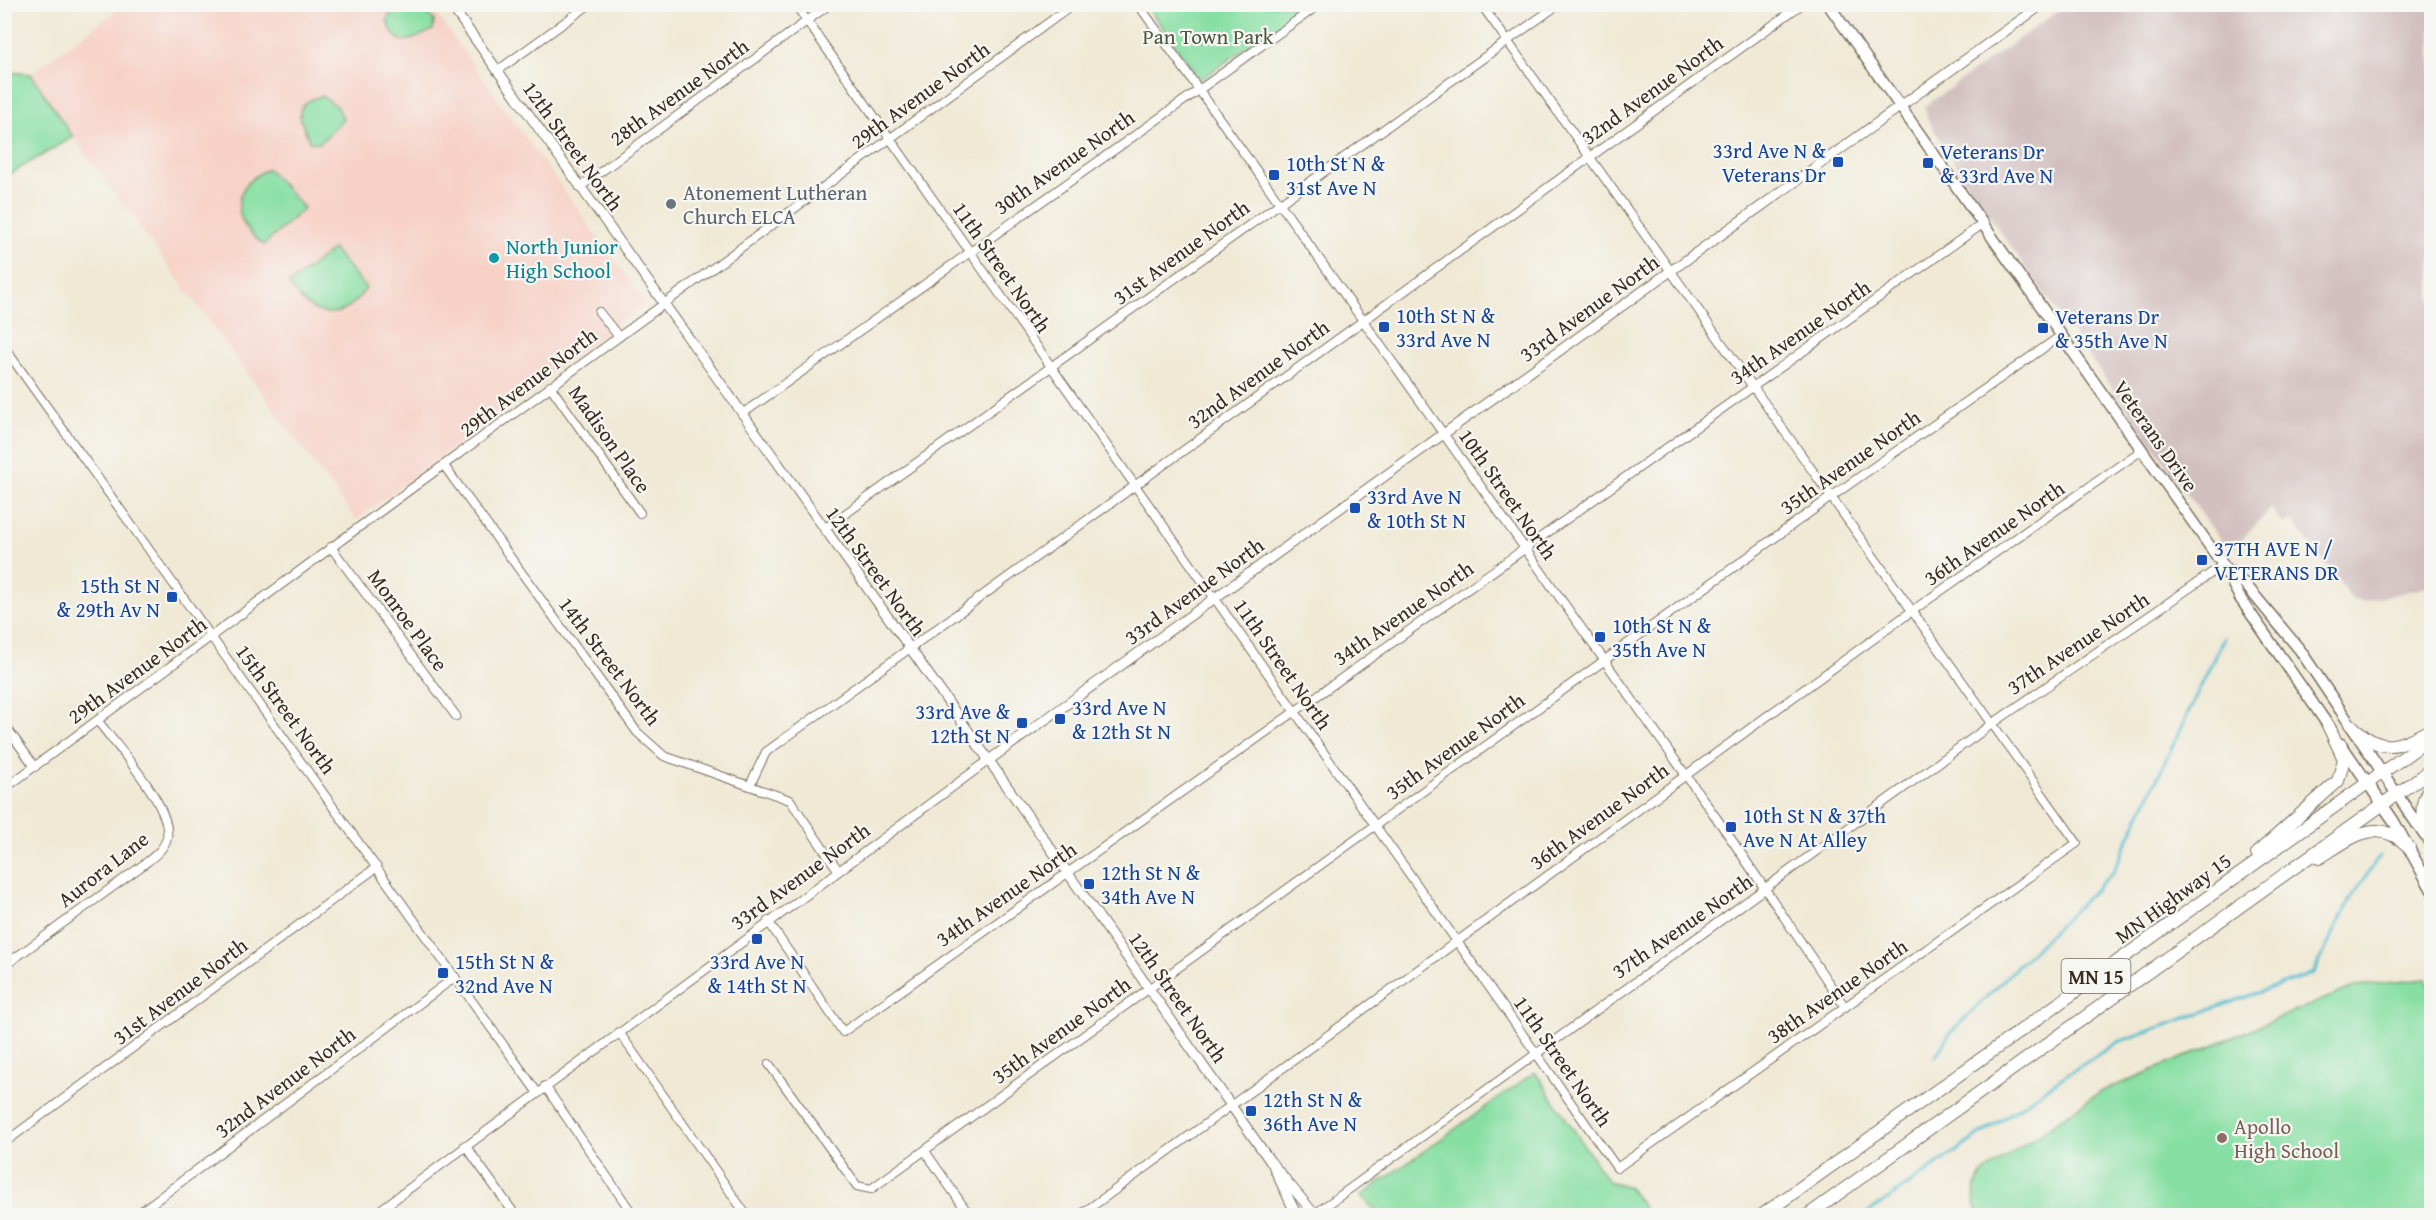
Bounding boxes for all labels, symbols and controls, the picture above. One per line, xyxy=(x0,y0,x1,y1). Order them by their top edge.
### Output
park label: Pan Town Park xyxy=(1143,21,1274,52)
street label: 32nd Avenue North xyxy=(1574,28,1730,152)
street label: 28th Avenue North xyxy=(603,31,755,153)
street label: 29th Avenue North xyxy=(844,34,996,156)
street label: 12th Street North xyxy=(515,75,631,218)
street label: 30th Avenue North xyxy=(987,102,1141,222)
place label: 33rd Ave N & Veterans Dr xyxy=(1713,135,1827,190)
place label: Veterans Dr & 33rd Ave N xyxy=(1940,136,2053,191)
place label: 10th St N & 31st Ave N xyxy=(1286,148,1386,203)
marker: 33rd Ave N & Veterans Dr xyxy=(1831,155,1845,169)
marker: Veterans Dr & 33rd Ave N xyxy=(1921,156,1935,170)
marker: 10th St N & 31st Ave N xyxy=(1267,168,1281,182)
place label: Atonement Lutheran Church ELCA xyxy=(683,177,867,232)
street label: 31st Avenue North xyxy=(1106,192,1256,312)
street label: 11th Street North xyxy=(945,195,1059,339)
marker: Atonement Lutheran Church ELCA xyxy=(664,197,678,211)
place label: North Junior High School xyxy=(506,231,618,286)
street label: 33rd Avenue North xyxy=(1513,247,1665,369)
marker: North Junior High School xyxy=(487,251,501,265)
street label: 34th Avenue North xyxy=(1723,272,1877,392)
place label: 10th St N & 33rd Ave N xyxy=(1396,300,1496,355)
place label: Veterans Dr & 35th Ave N xyxy=(2055,301,2168,356)
street label: 32nd Avenue North xyxy=(1180,312,1336,436)
street label: 29th Avenue North xyxy=(453,320,604,444)
marker: 10th St N & 33rd Ave N xyxy=(1377,320,1391,334)
marker: Veterans Dr & 35th Ave N xyxy=(2036,321,2050,335)
street label: Veterans Drive xyxy=(2106,374,2206,498)
street label: Madison Place xyxy=(561,379,659,500)
street label: 35th Avenue North xyxy=(1773,402,1927,522)
street label: 10th Street North xyxy=(1451,422,1565,566)
street label: 36th Avenue North xyxy=(1917,473,2071,593)
place label: 33rd Ave N & 10th St N xyxy=(1367,481,1466,536)
street label: 12th Street North xyxy=(818,500,934,643)
marker: 33rd Ave N & 10th St N xyxy=(1348,501,1362,515)
street label: 33rd Avenue North xyxy=(1118,530,1270,652)
place label: 37TH AVE N / VETERANS DR xyxy=(2214,533,2340,588)
street label: 34th Avenue North xyxy=(1326,553,1480,673)
marker: 37TH AVE N / VETERANS DR xyxy=(2195,553,2209,567)
street label: Monroe Place xyxy=(360,563,456,678)
place label: 15th St N & 29th Av N xyxy=(57,570,160,625)
street label: 37th Avenue North xyxy=(2001,584,2155,702)
marker: 15th St N & 29th Av N xyxy=(165,590,179,604)
street label: 14th Street North xyxy=(551,590,669,732)
street label: 11th Street North xyxy=(1226,592,1340,736)
street label: 29th Avenue North xyxy=(61,609,213,731)
place label: 10th St N & 35th Ave N xyxy=(1612,610,1712,665)
marker: 10th St N & 35th Ave N xyxy=(1593,630,1607,644)
street label: 15th Street North xyxy=(228,638,344,781)
street label: 35th Avenue North xyxy=(1379,685,1531,807)
place label: 33rd Ave N & 12th St N xyxy=(1072,692,1171,747)
place label: 33rd Ave & 12th St N xyxy=(915,696,1011,751)
marker: 33rd Ave N & 12th St N xyxy=(1053,712,1067,726)
marker: 33rd Ave & 12th St N xyxy=(1015,716,1029,730)
street label: 36th Avenue North xyxy=(1523,755,1675,877)
place label: 10th St N & 37th Ave N At Alley xyxy=(1743,800,1886,855)
street label: 33rd Avenue North xyxy=(724,815,876,937)
marker: 10th St N & 37th Ave N At Alley xyxy=(1724,820,1738,834)
street label: Aurora Lane xyxy=(51,823,155,914)
street label: 34th Avenue North xyxy=(929,834,1083,954)
street label: MN Highway 15 xyxy=(2108,845,2238,951)
place label: 12th St N & 34th Ave N xyxy=(1101,857,1201,912)
street label: 37th Avenue North xyxy=(1605,866,1759,986)
marker: 12th St N & 34th Ave N xyxy=(1082,877,1096,891)
street label: 12th Street North xyxy=(1121,925,1235,1069)
street label: 31st Avenue North xyxy=(106,930,254,1052)
street label: 38th Avenue North xyxy=(1760,931,1914,1051)
marker: 33rd Ave N & 14th St N xyxy=(750,932,764,946)
place label: 15th St N & 32nd Ave N xyxy=(455,946,555,1001)
place label: 33rd Ave N & 14th St N xyxy=(708,946,807,1001)
road number: MN 15 xyxy=(2062,959,2130,993)
marker: 15th St N & 32nd Ave N xyxy=(436,966,450,980)
street label: 35th Avenue North xyxy=(985,969,1137,1091)
street label: 11th Street North xyxy=(1506,989,1620,1133)
street label: 32nd Avenue North xyxy=(208,1019,362,1145)
place label: 12th St N & 36th Ave N xyxy=(1263,1084,1363,1139)
marker: 12th St N & 36th Ave N xyxy=(1244,1104,1258,1118)
place label: Apollo High School xyxy=(2234,1111,2339,1166)
marker: Apollo High School xyxy=(2215,1131,2229,1145)

